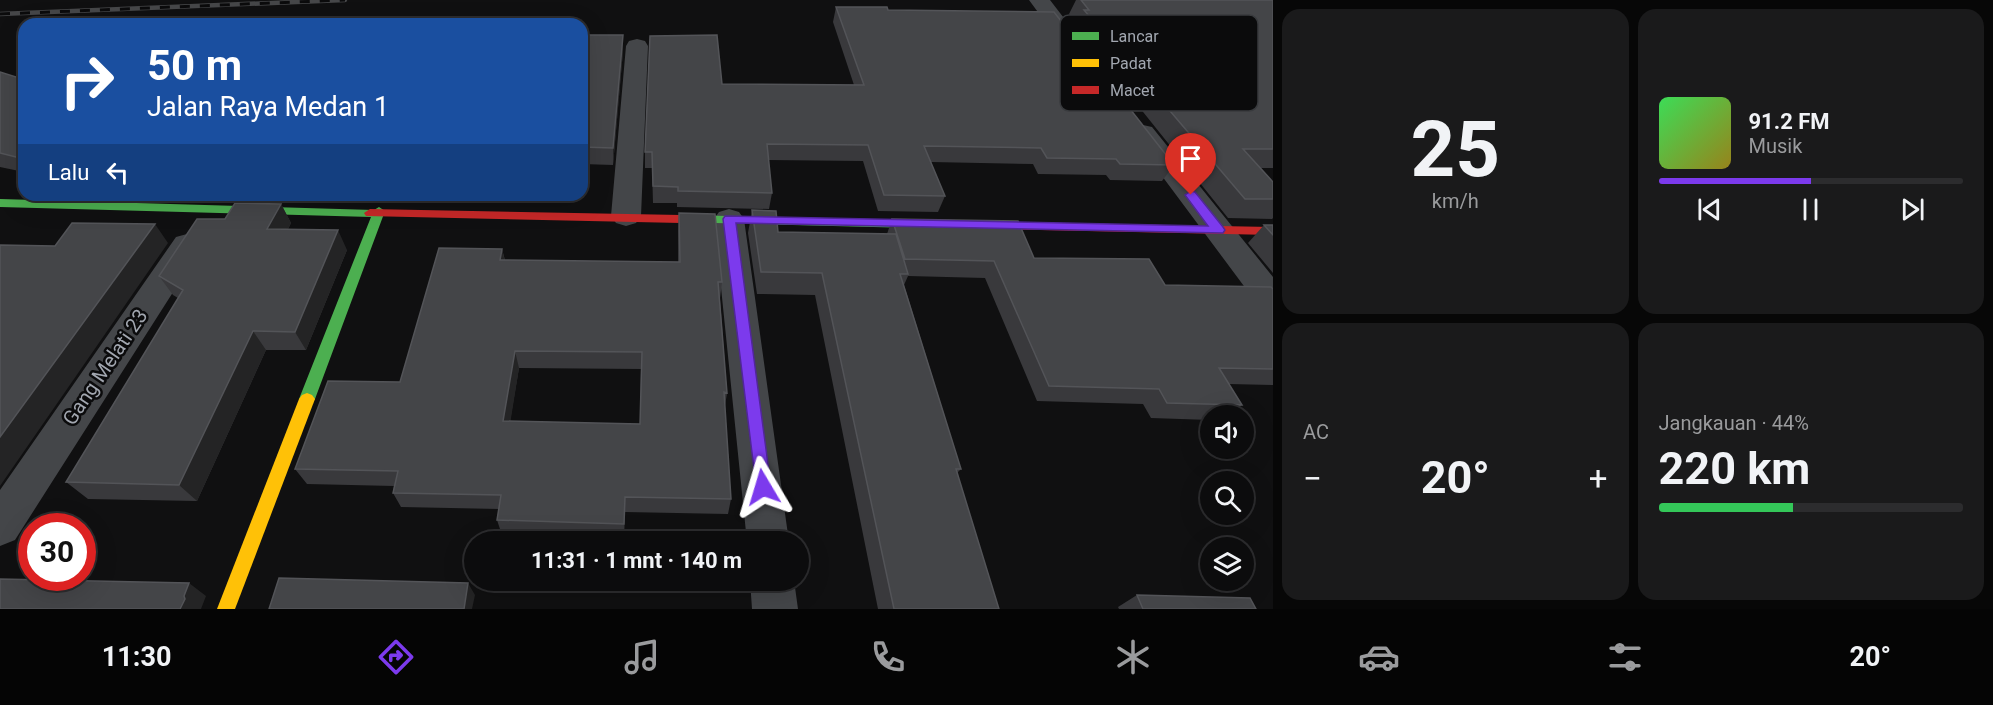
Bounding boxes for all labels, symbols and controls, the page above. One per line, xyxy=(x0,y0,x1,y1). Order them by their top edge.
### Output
legend xyxy=(1060,15,1258,111)
text: Lancar xyxy=(1110,27,1159,46)
text: 50 m xyxy=(147,41,242,90)
icon: right xyxy=(48,42,126,120)
text: Padat xyxy=(1110,54,1152,73)
text: Macet xyxy=(1110,81,1155,100)
text: Jalan Raya Medan 1 xyxy=(147,91,389,123)
text: 25 xyxy=(1410,104,1500,195)
text: 91.2 FM xyxy=(1749,109,1830,134)
pin xyxy=(1165,133,1216,195)
text: Musik xyxy=(1749,134,1802,158)
icon: arrive xyxy=(1174,142,1207,175)
icon: left xyxy=(101,156,134,189)
text: Lalu xyxy=(48,160,89,185)
text: km/h xyxy=(1432,189,1479,213)
icon: previous xyxy=(1693,193,1726,226)
icon: pause xyxy=(1794,193,1827,226)
icon: next xyxy=(1896,193,1929,226)
street label: Gang Melati 23 xyxy=(57,305,153,429)
map controls xyxy=(1200,405,1254,591)
button: sound xyxy=(1200,405,1254,459)
text: Jangkauan · 44% xyxy=(1659,411,1809,435)
text: AC xyxy=(1303,420,1329,444)
text: 220 km xyxy=(1659,442,1810,495)
text: 20° xyxy=(1421,451,1490,504)
position arrow xyxy=(731,455,795,519)
text: − xyxy=(1303,459,1322,498)
text: + xyxy=(1589,459,1608,498)
button: search xyxy=(1200,471,1254,525)
speed limit sign: 30 xyxy=(18,513,96,591)
button: layers xyxy=(1200,537,1254,591)
text: 11:31 · 1 mnt · 140 m xyxy=(531,548,742,573)
icon: directions xyxy=(375,636,417,678)
icon: music xyxy=(621,636,663,678)
icon: phone xyxy=(867,636,909,678)
icon: climate xyxy=(1112,636,1154,678)
icon: car xyxy=(1358,636,1400,678)
icon: filters xyxy=(1604,636,1646,678)
text: 11:30 xyxy=(102,641,171,673)
text: 20° xyxy=(1850,641,1891,673)

